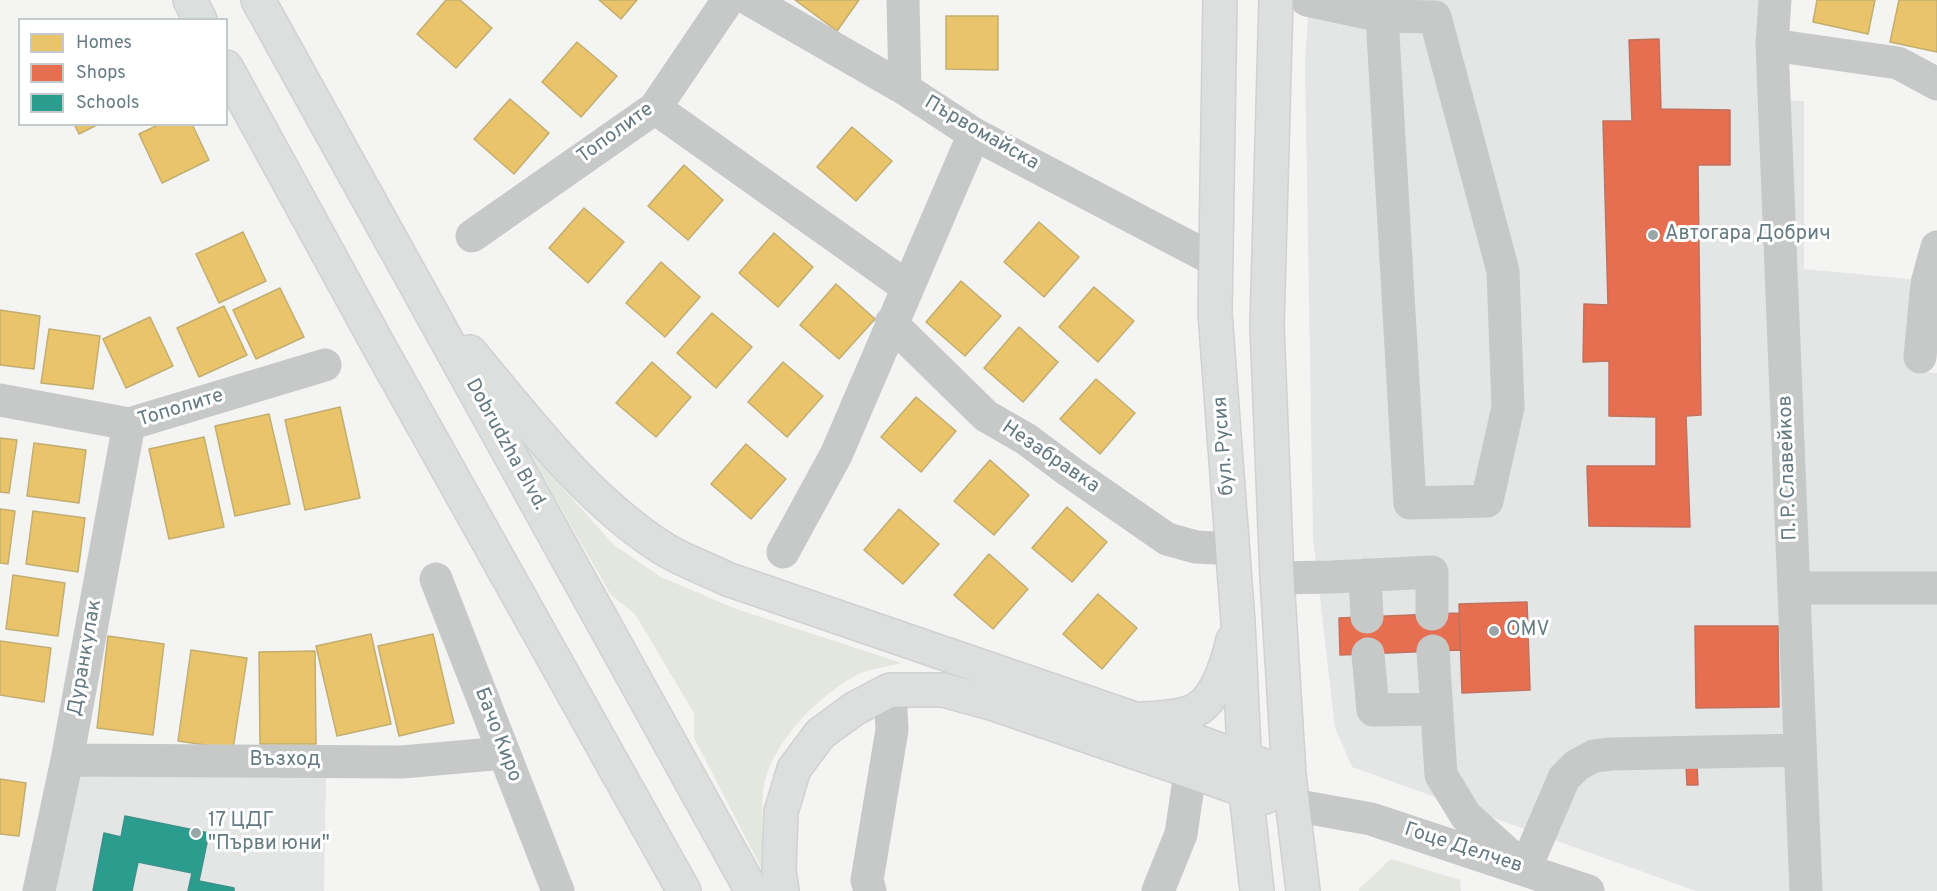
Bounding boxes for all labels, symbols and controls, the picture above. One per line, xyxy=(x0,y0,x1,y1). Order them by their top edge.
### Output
legend xyxy=(18,18,228,126)
text: Homes xyxy=(76,32,132,55)
text: Shops xyxy=(76,62,126,85)
text: Schools xyxy=(76,92,139,115)
street label: Първомайска xyxy=(920,92,1042,176)
street label: Тополите xyxy=(573,98,659,170)
place label: Автогара Добрич xyxy=(1665,223,1831,247)
marker: Автогара Добрич xyxy=(1646,228,1660,242)
street label: Dobrudzha Blvd. xyxy=(459,375,551,515)
street label: Тополите xyxy=(135,385,227,433)
street label: П. Р. Славейков xyxy=(1774,395,1804,541)
street label: бул. Русия xyxy=(1210,396,1240,496)
street label: Незабравка xyxy=(997,417,1103,499)
street label: Дуранкулак xyxy=(64,598,108,718)
place label: OMV xyxy=(1506,619,1550,643)
marker: OMV xyxy=(1487,624,1501,638)
street label: Бачо Киро xyxy=(468,684,526,786)
street label: Възход xyxy=(249,749,321,773)
place label: 17 ЦДГ "Първи юни" xyxy=(208,810,330,857)
street label: Гоце Делчев xyxy=(1401,819,1525,879)
marker: 17 ЦДГ "Първи юни" xyxy=(189,826,203,840)

